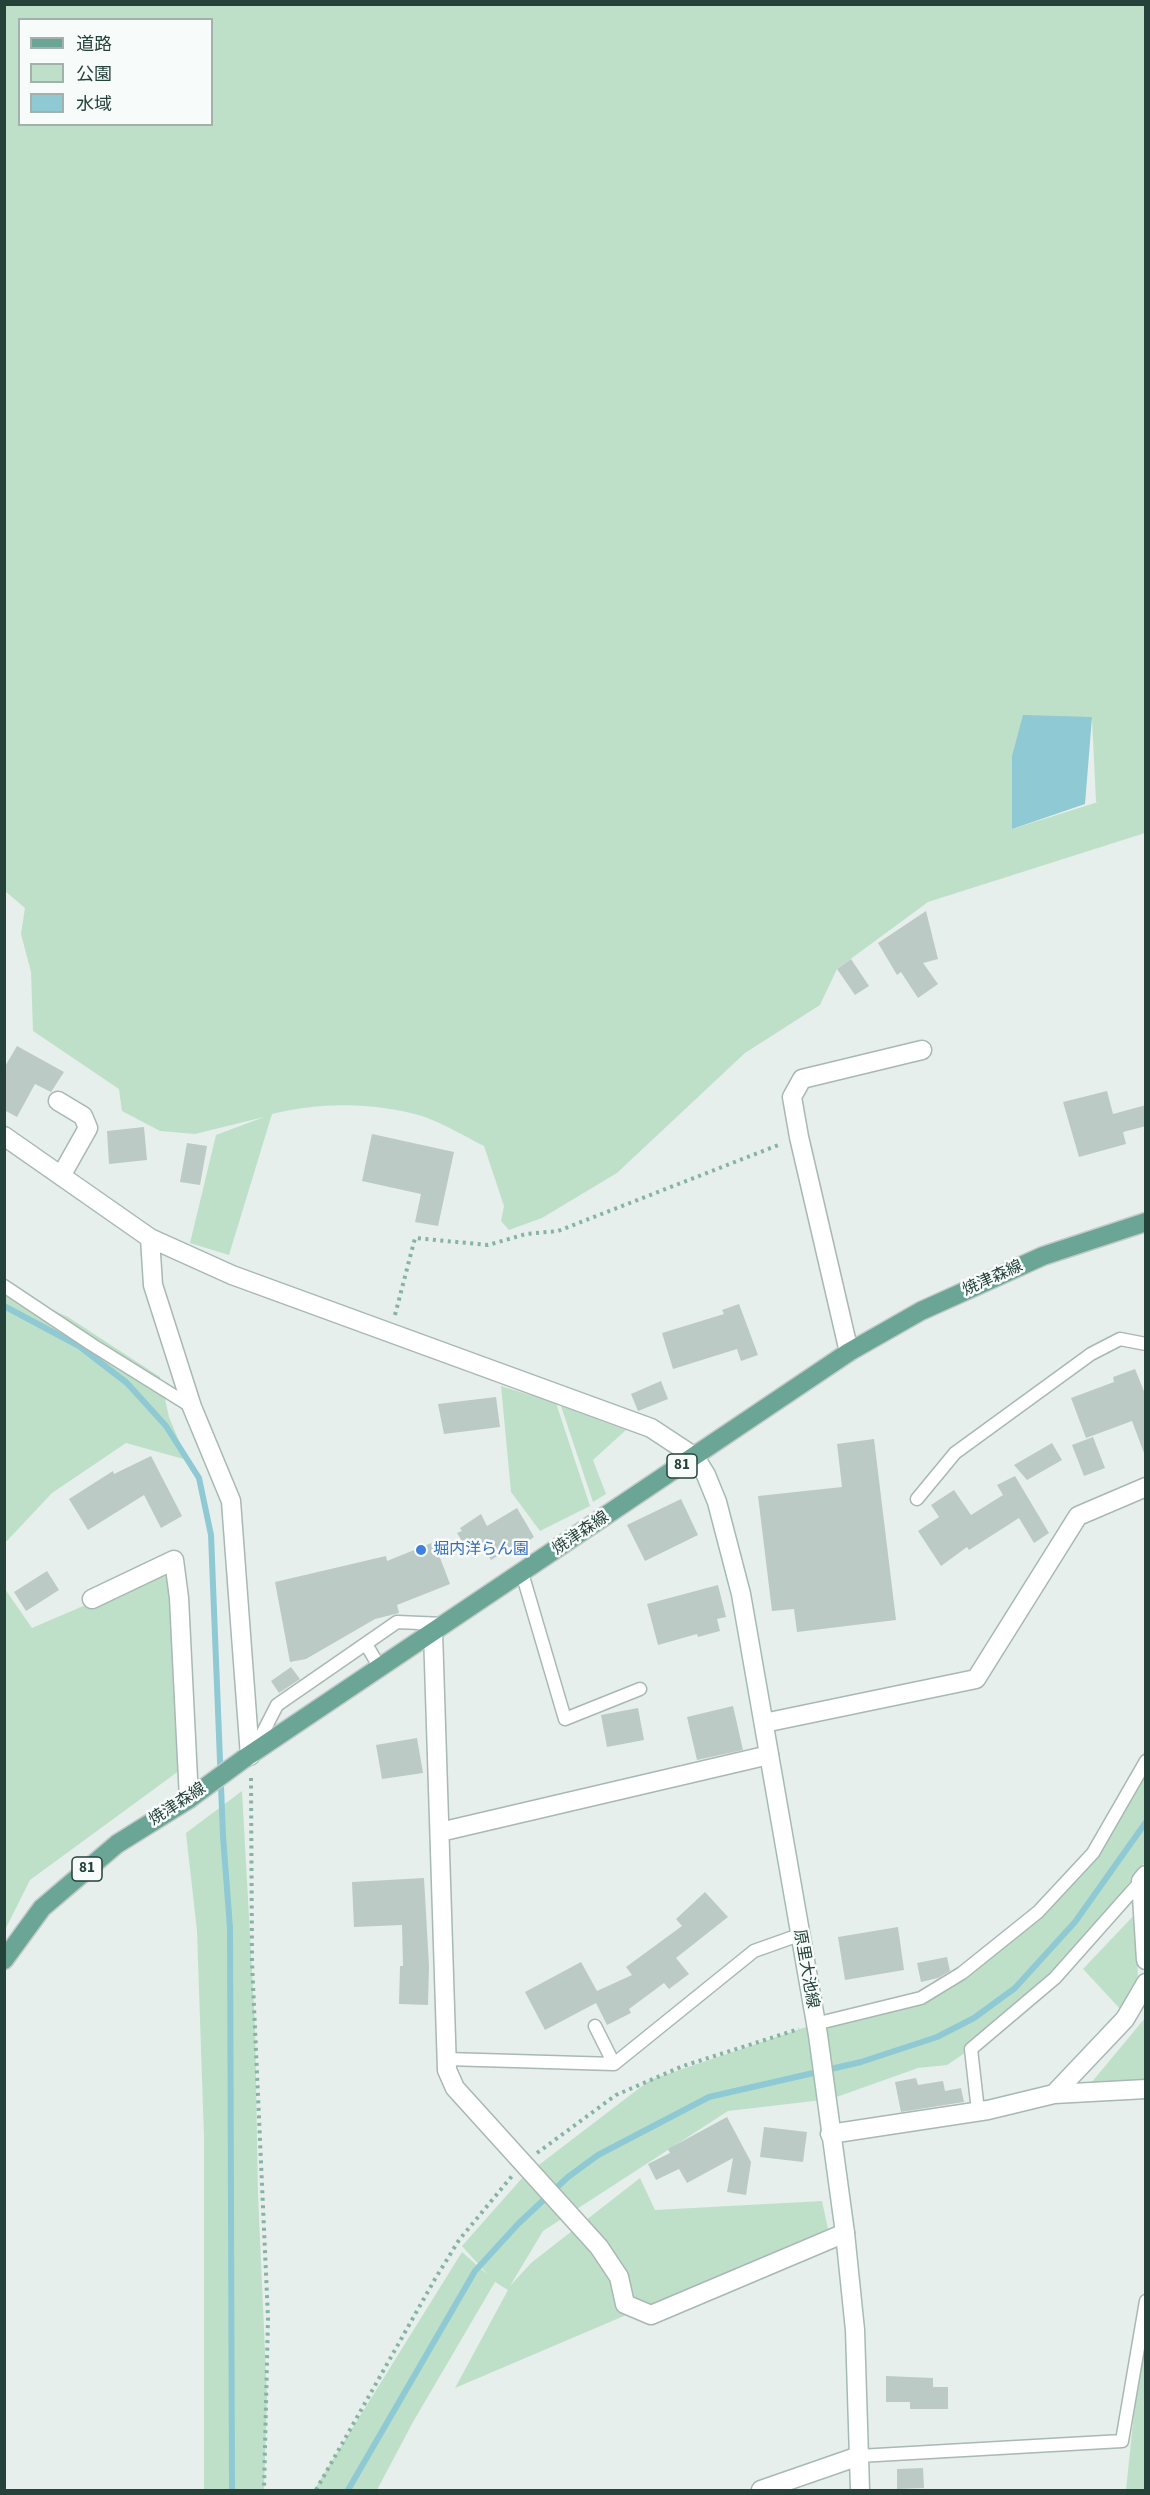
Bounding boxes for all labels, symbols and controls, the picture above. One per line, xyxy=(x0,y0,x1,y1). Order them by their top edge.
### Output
legend xyxy=(18,18,213,126)
text: 道路 xyxy=(76,32,112,57)
text: 公園 xyxy=(76,62,112,87)
text: 水域 xyxy=(76,92,112,117)
street label: 焼津森線 xyxy=(960,1257,1026,1301)
road number: 81 xyxy=(667,1454,697,1478)
street label: 焼津森線 xyxy=(549,1508,613,1560)
place label: 堀内洋らん園 xyxy=(433,1540,529,1560)
marker: 堀内洋らん園 xyxy=(414,1543,428,1557)
street label: 焼津森線 xyxy=(146,1780,210,1830)
road number: 81 xyxy=(72,1857,102,1881)
street label: 原里大池線 xyxy=(789,1928,821,2010)

